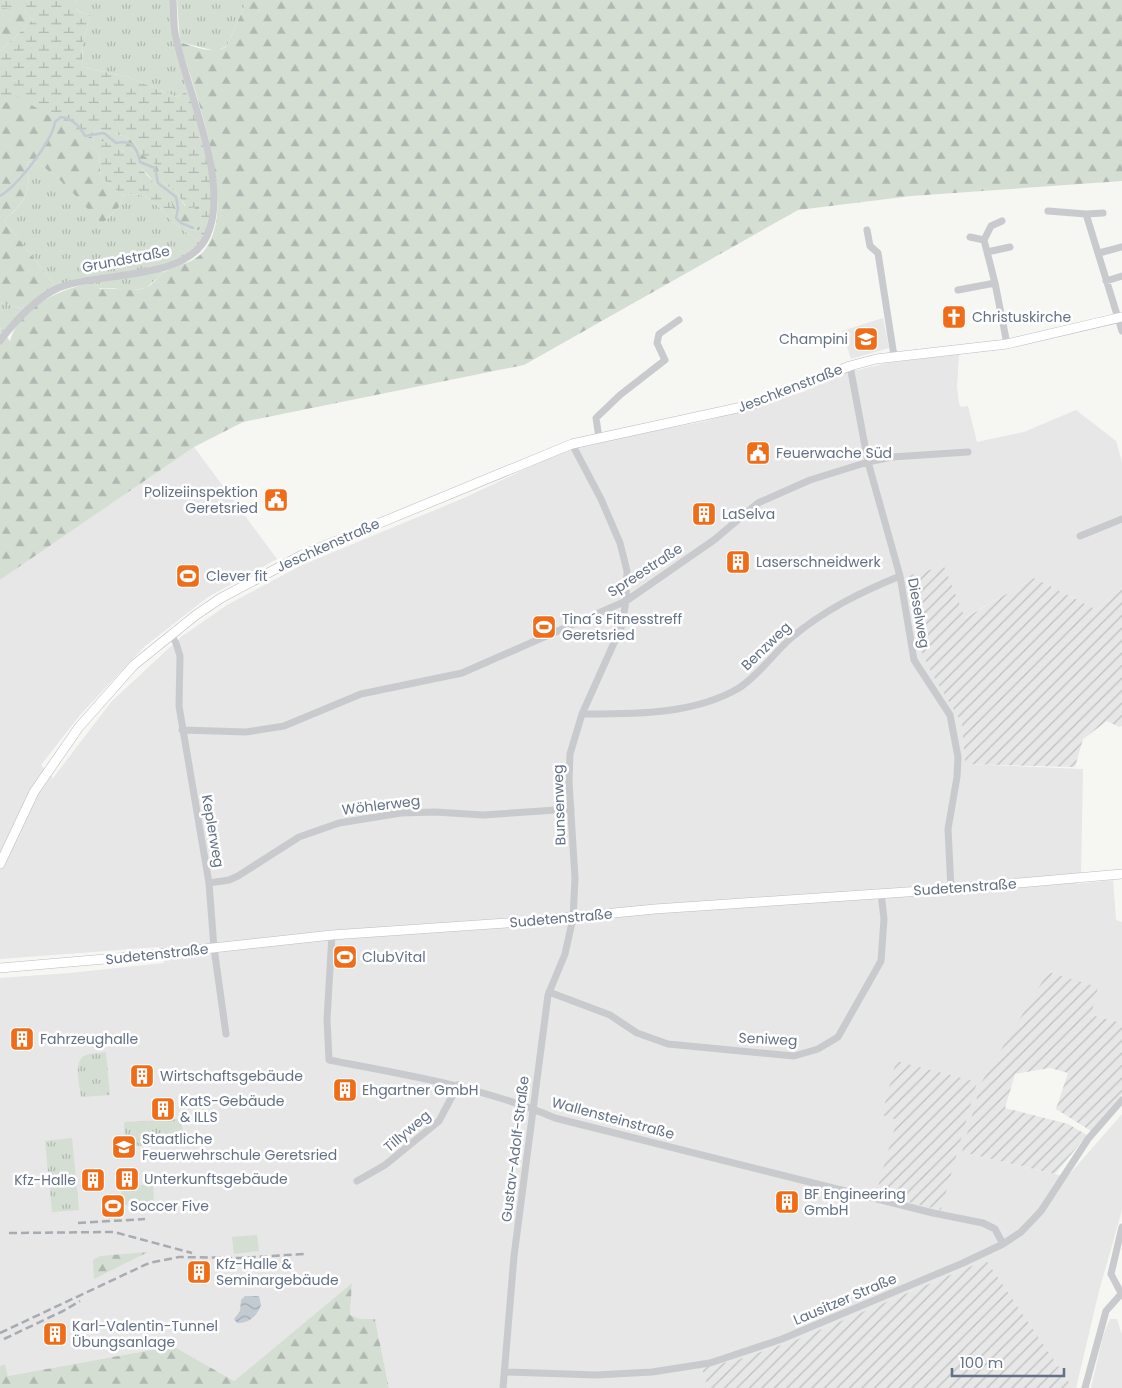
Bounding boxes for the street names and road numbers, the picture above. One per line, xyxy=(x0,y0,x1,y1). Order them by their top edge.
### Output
street label: Grundstraße xyxy=(81,241,172,277)
street label: Jeschkenstraße xyxy=(735,359,846,417)
street label: Jeschkenstraße xyxy=(273,513,383,577)
street label: Spreestraße xyxy=(604,538,687,602)
street label: Dieselweg xyxy=(903,576,935,650)
street label: Benzweg xyxy=(737,617,795,675)
street label: Bunsenweg xyxy=(548,764,570,846)
street label: Wöhlerweg xyxy=(341,790,421,820)
street label: Keplerweg xyxy=(197,793,229,869)
street label: Sudetenstraße xyxy=(913,873,1018,901)
street label: Sudetenstraße xyxy=(509,904,614,932)
street label: Sudetenstraße xyxy=(105,939,210,969)
street label: Seniweg xyxy=(738,1027,798,1051)
street label: Gustav-Adolf-Straße xyxy=(496,1074,534,1223)
street label: Wallensteinstraße xyxy=(549,1092,677,1144)
street label: Tillyweg xyxy=(379,1106,435,1156)
street label: Lausitzer Straße xyxy=(790,1268,900,1330)

